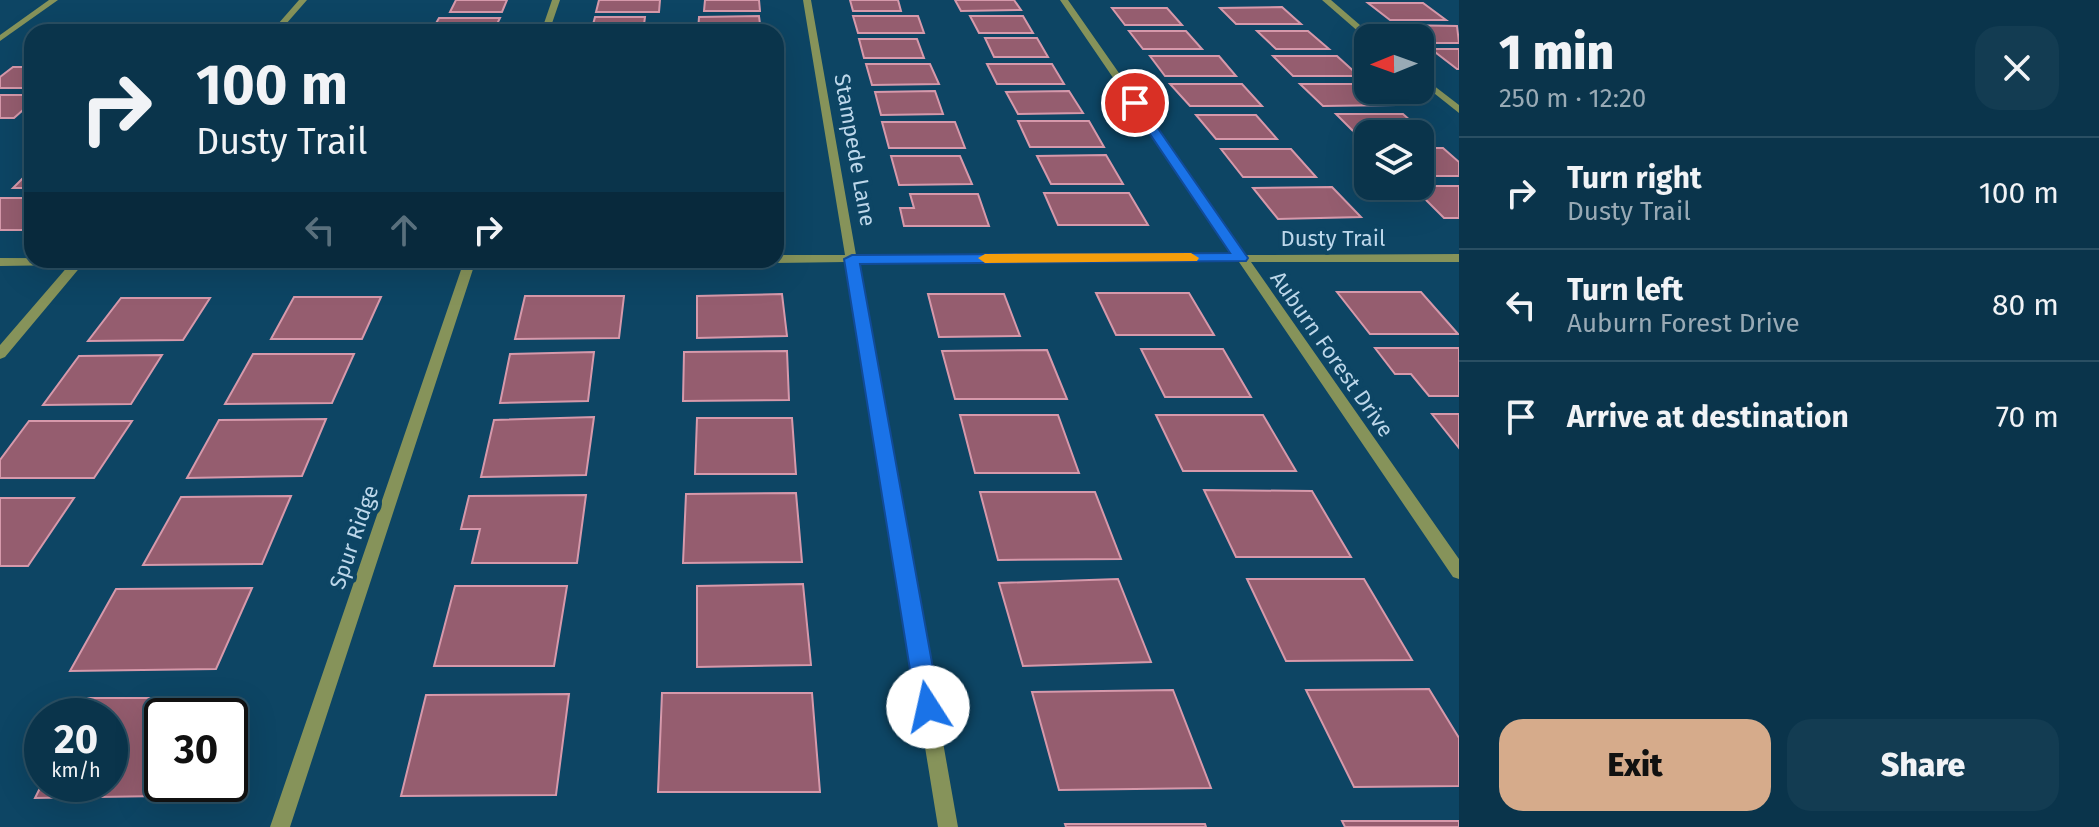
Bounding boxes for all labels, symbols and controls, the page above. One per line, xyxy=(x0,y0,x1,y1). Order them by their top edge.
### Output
north arrow xyxy=(1354,24,1434,104)
map controls xyxy=(1354,24,1434,200)
text: 1 min xyxy=(1499,24,1614,82)
button: close xyxy=(1975,26,2059,110)
text: 100 m xyxy=(196,52,348,119)
icon: right xyxy=(64,56,168,160)
pin xyxy=(1101,69,1169,137)
street label: Stampede Lane xyxy=(828,72,882,228)
icon: arrive xyxy=(1113,81,1157,125)
text: 250 m · 12:20 xyxy=(1499,83,1646,114)
text: Dusty Trail xyxy=(196,120,367,164)
button: layers xyxy=(1354,120,1434,200)
text: Turn right xyxy=(1567,160,1702,196)
icon: right xyxy=(1499,171,1543,215)
text: 100 m xyxy=(1979,175,2059,211)
text: Dusty Trail xyxy=(1567,196,1691,227)
icon: left xyxy=(298,208,342,252)
icon: ahead xyxy=(382,208,426,252)
icon: right xyxy=(466,208,510,252)
street label: Dusty Trail xyxy=(1281,225,1385,252)
street label: Auburn Forest Drive xyxy=(1264,266,1400,442)
text: Turn left xyxy=(1567,272,1683,308)
icon: left xyxy=(1499,283,1543,327)
text: 80 m xyxy=(1992,287,2059,323)
text: Auburn Forest Drive xyxy=(1567,308,1800,339)
icon: arrive xyxy=(1499,395,1543,439)
text: Arrive at destination xyxy=(1567,399,1849,435)
text: 70 m xyxy=(1996,399,2059,435)
street label: Spur Ridge xyxy=(324,482,384,592)
position arrow xyxy=(886,665,970,749)
speed limit sign: 30 xyxy=(144,698,248,802)
text: 20 xyxy=(54,716,98,764)
button: Exit xyxy=(1499,719,1771,811)
button: Share xyxy=(1787,719,2059,811)
text: km/h xyxy=(51,758,101,782)

